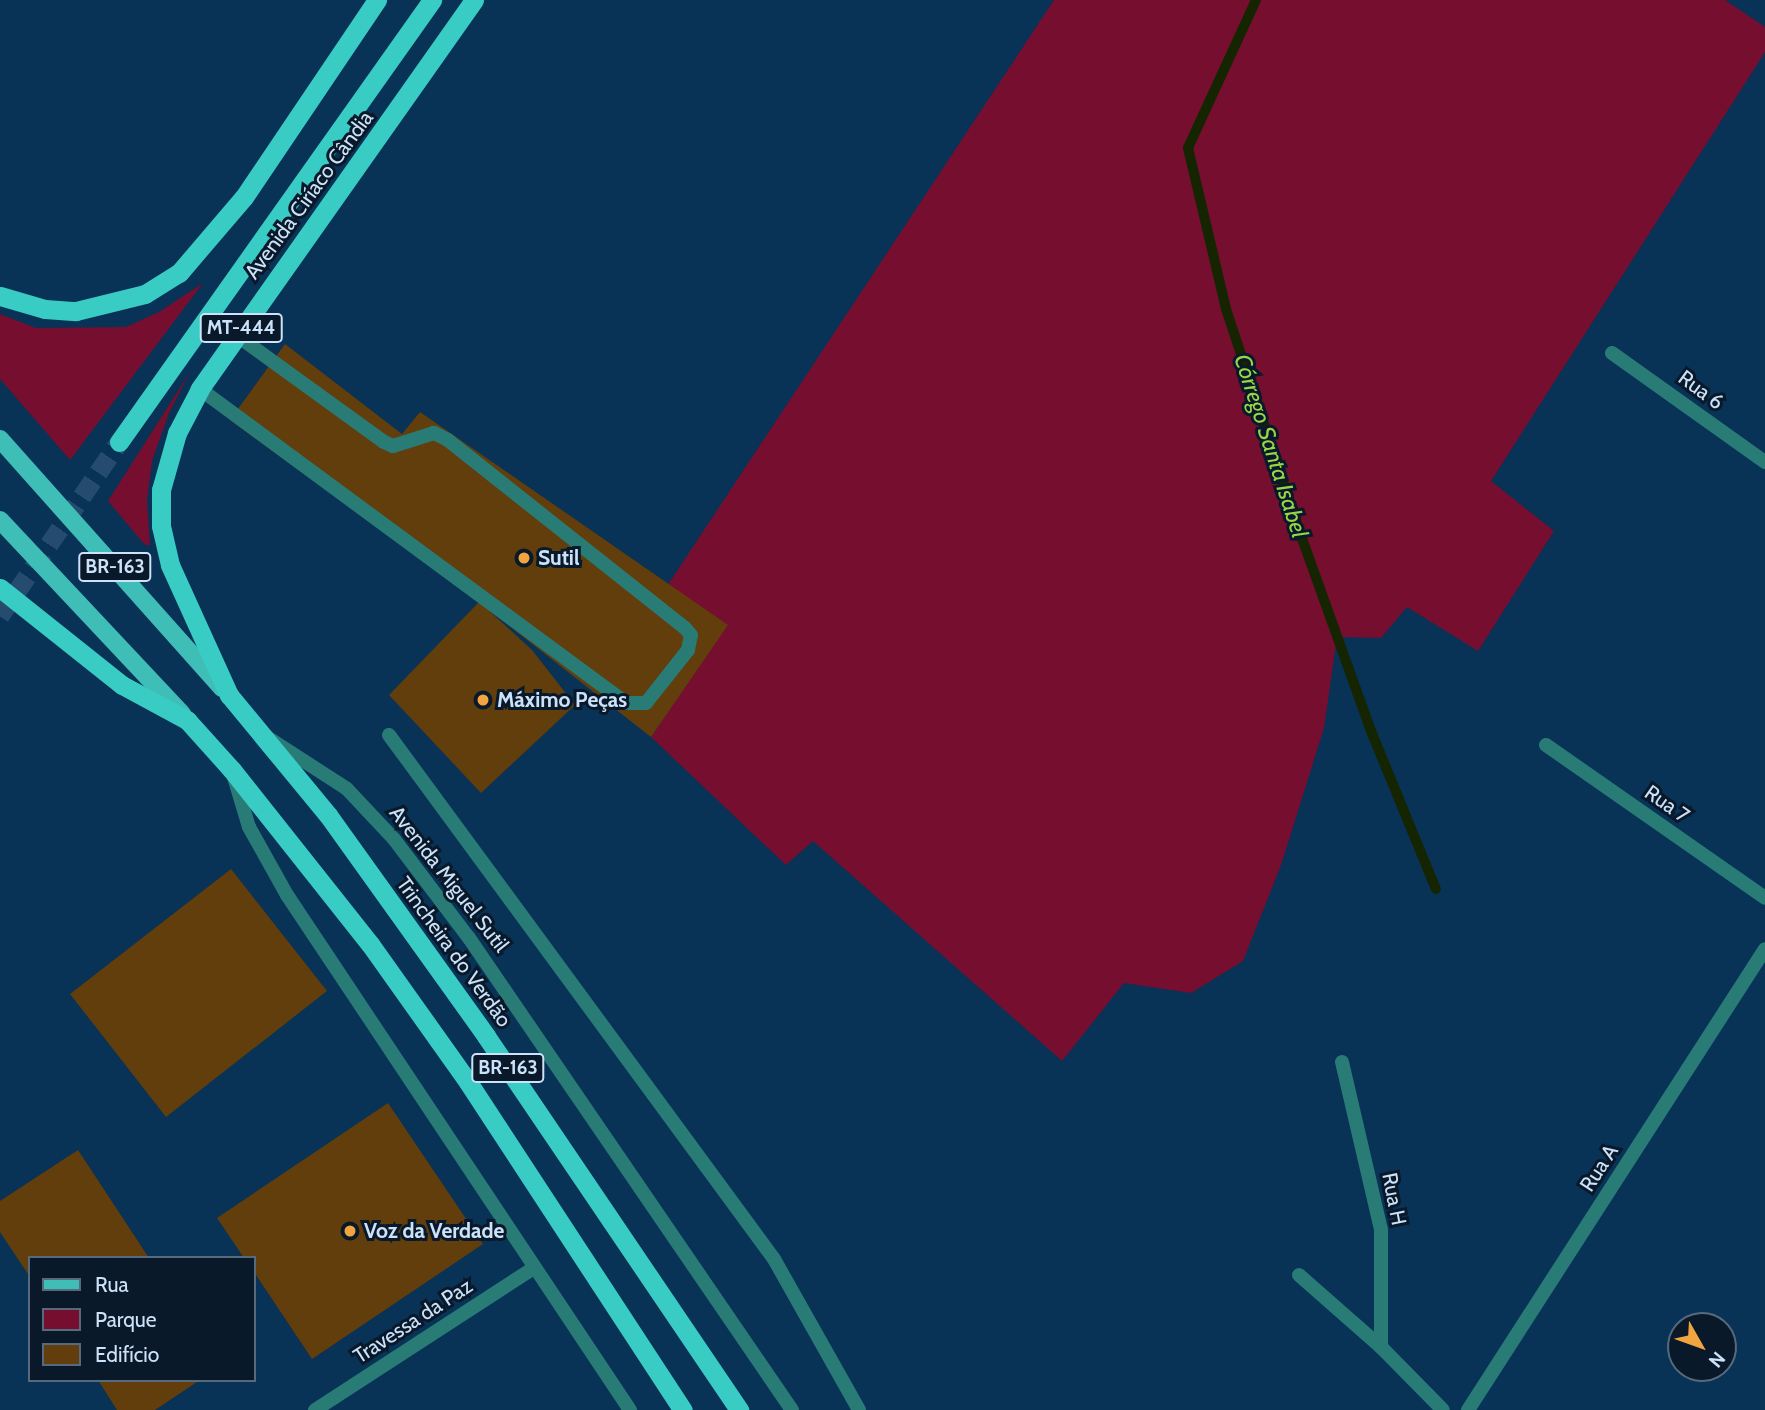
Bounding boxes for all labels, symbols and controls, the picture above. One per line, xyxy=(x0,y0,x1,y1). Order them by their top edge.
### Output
street label: Avenida Ciríaco Cândia xyxy=(240,106,378,284)
road number: MT-444 xyxy=(199,312,283,344)
water label: Córrego Santa Isabel xyxy=(1228,351,1314,541)
street label: Rua 6 xyxy=(1673,365,1729,415)
place label: Sutil xyxy=(538,545,579,571)
marker: Sutil xyxy=(516,550,532,566)
road number: BR-163 xyxy=(78,552,152,582)
place label: Máximo Peças xyxy=(497,687,627,713)
marker: Máximo Peças xyxy=(475,692,491,708)
street label: Rua 7 xyxy=(1640,780,1694,828)
street label: Avenida Miguel Sutil xyxy=(384,801,514,957)
street label: Trincheira do Verdão xyxy=(391,872,517,1032)
road number: BR-163 xyxy=(471,1052,545,1084)
street label: Rua A xyxy=(1575,1140,1623,1196)
street label: Rua H xyxy=(1377,1171,1411,1227)
place label: Voz da Verdade xyxy=(364,1218,504,1244)
marker: Voz da Verdade xyxy=(342,1223,358,1239)
legend xyxy=(28,1256,256,1382)
text: Rua xyxy=(95,1272,129,1297)
street label: Travessa da Paz xyxy=(349,1273,477,1369)
text: Parque xyxy=(95,1307,157,1332)
north arrow xyxy=(1667,1312,1737,1382)
text: Edifício xyxy=(95,1342,159,1367)
text: N xyxy=(1704,1347,1730,1372)

